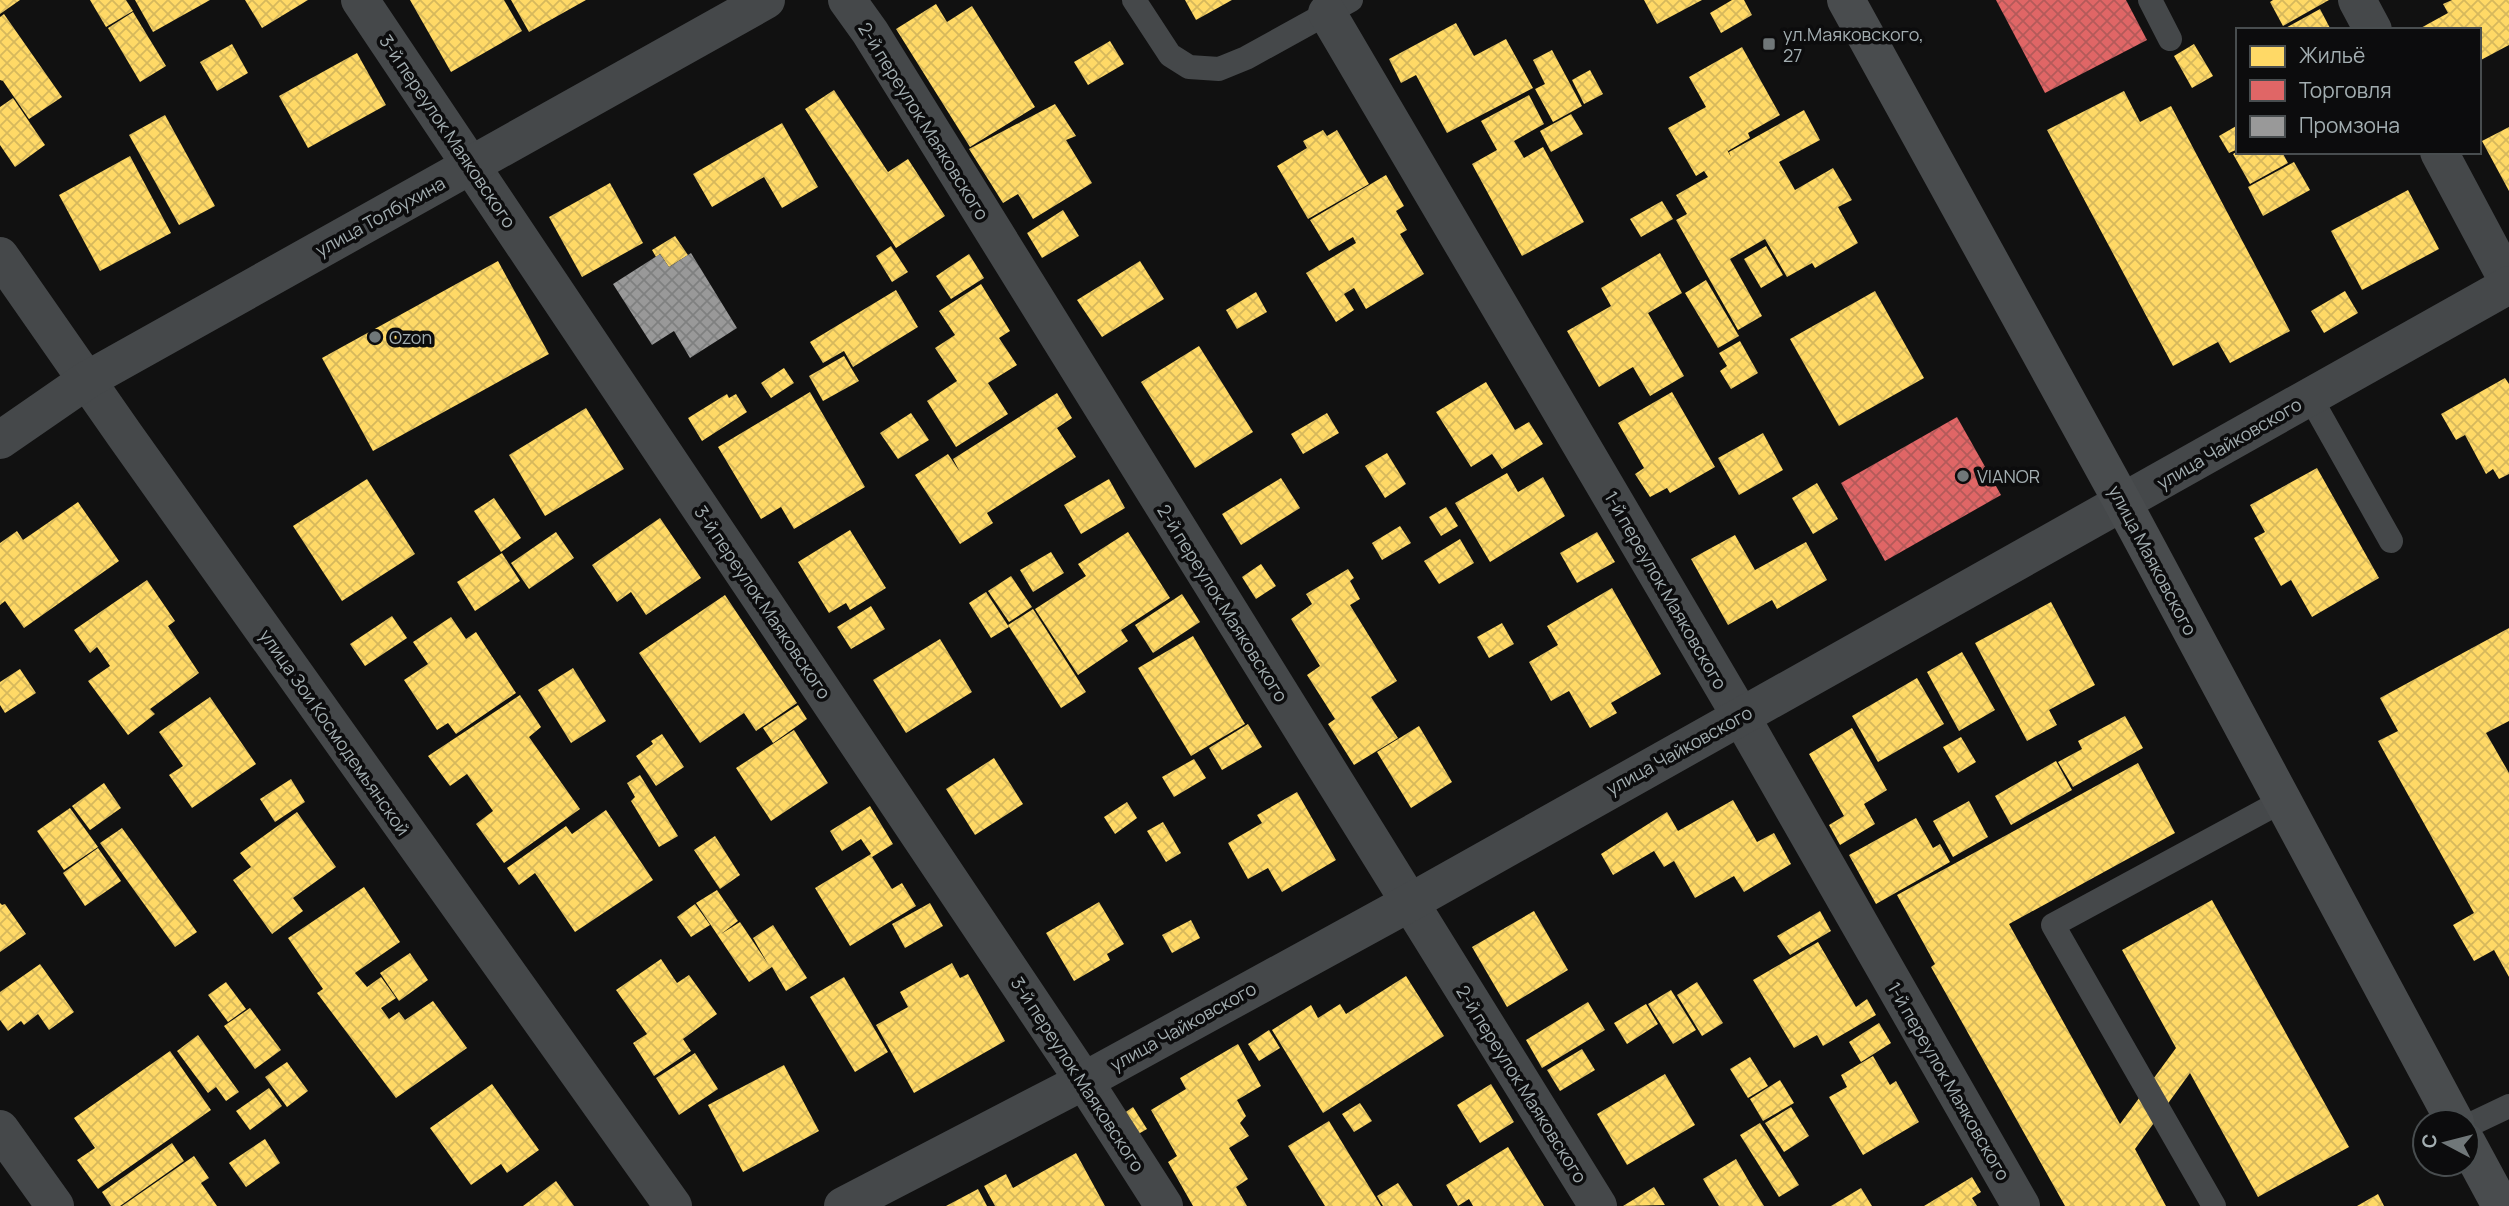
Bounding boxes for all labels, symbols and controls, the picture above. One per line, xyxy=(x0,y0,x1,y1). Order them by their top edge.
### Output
street label: 2-й переулок Маяковского xyxy=(853,18,995,224)
place label: ул.Маяковского, 27 xyxy=(1783,22,1924,67)
legend xyxy=(2236,28,2481,154)
street label: 3-й переулок Маяковского xyxy=(374,30,522,232)
marker: ул.Маяковского, 27 xyxy=(1761,36,1777,52)
text: Жильё xyxy=(2299,41,2365,69)
text: Торговля xyxy=(2299,76,2392,104)
text: Промзона xyxy=(2299,111,2400,139)
street label: улица Толбухина xyxy=(311,170,449,262)
place label: Ozon xyxy=(389,325,432,349)
marker: Ozon xyxy=(367,329,383,345)
street label: улица Чайковского xyxy=(2152,392,2306,494)
place label: VIANOR xyxy=(1977,464,2040,488)
marker: VIANOR xyxy=(1955,468,1971,484)
street label: улица Маяковского xyxy=(2103,481,2203,639)
street label: 1-й переулок Маяковского xyxy=(1599,487,1733,693)
street label: 2-й переулок Маяковского xyxy=(1152,500,1294,706)
street label: 3-й переулок Маяковского xyxy=(689,501,837,703)
street label: улица Зои Космодемьянской xyxy=(254,624,416,840)
street label: улица Чайковского xyxy=(1602,700,1756,800)
street label: 3-й переулок Маяковского xyxy=(1006,972,1150,1176)
street label: улица Чайковского xyxy=(1106,976,1260,1076)
street label: 1-й переулок Маяковского xyxy=(1882,978,2016,1184)
street label: 2-й переулок Маяковского xyxy=(1451,981,1593,1187)
north arrow xyxy=(2411,1108,2481,1178)
text: С xyxy=(2415,1132,2443,1149)

